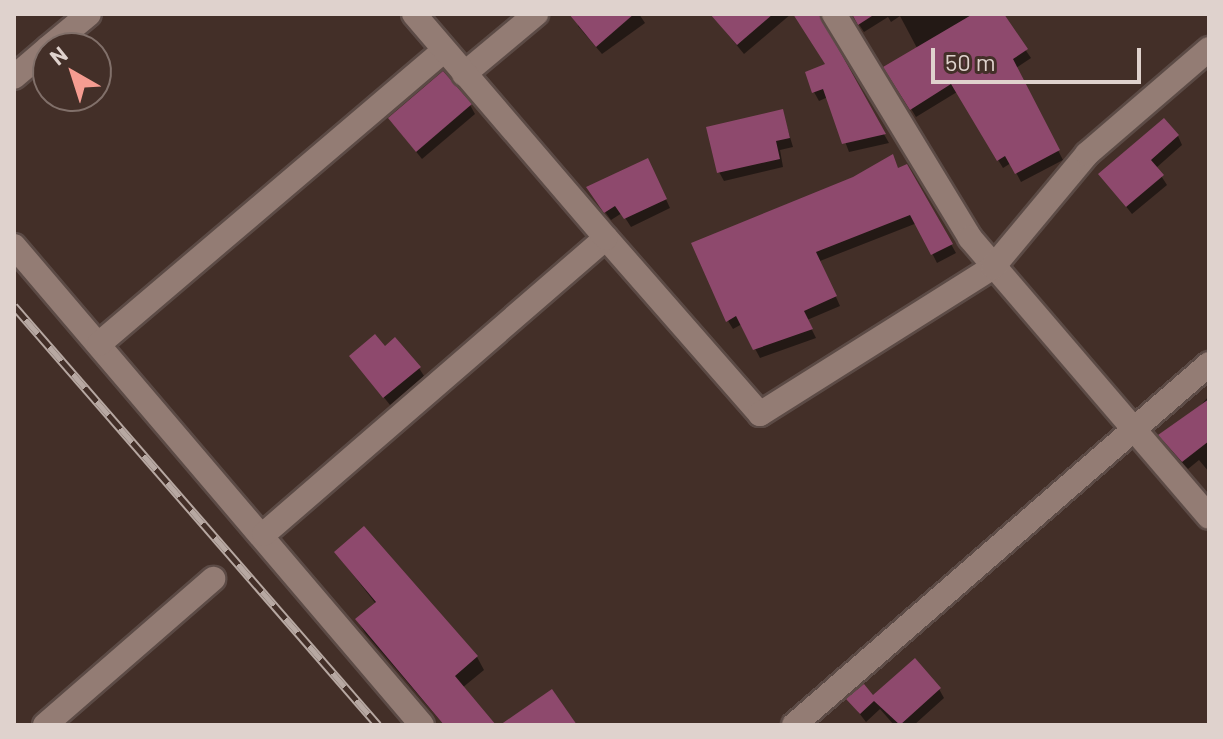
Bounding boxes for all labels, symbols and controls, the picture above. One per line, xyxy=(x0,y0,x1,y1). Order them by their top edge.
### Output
north arrow xyxy=(32,32,112,112)
scale bar xyxy=(935,32,1145,82)
text: N xyxy=(44,40,72,70)
text: 50 m xyxy=(945,47,996,76)

